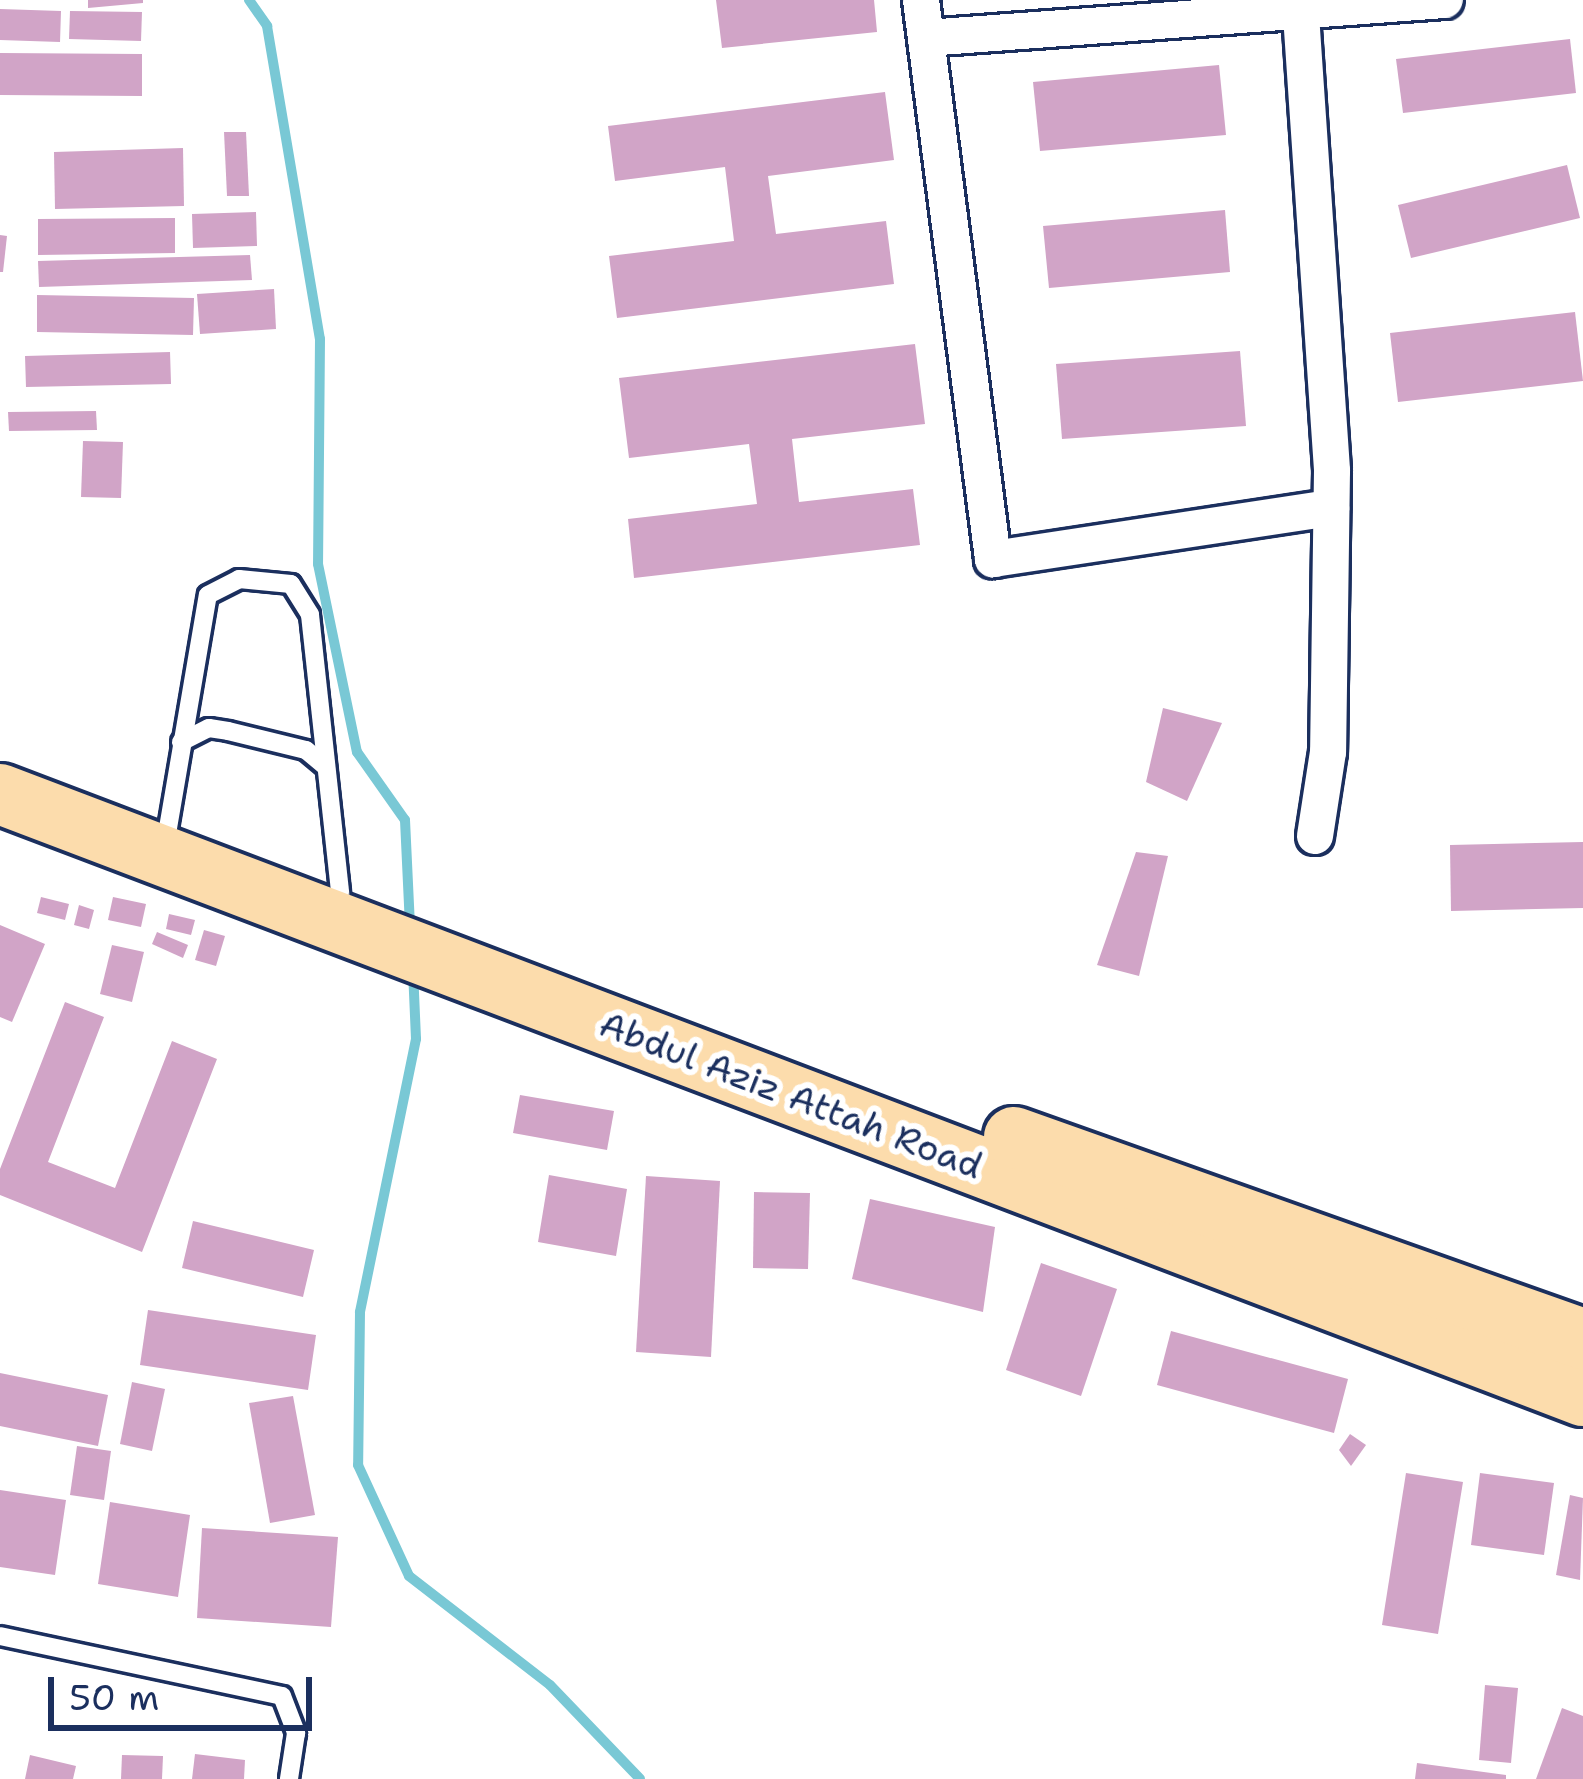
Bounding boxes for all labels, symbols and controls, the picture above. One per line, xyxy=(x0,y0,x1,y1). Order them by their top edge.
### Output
street label: Abdul Aziz Attah Road xyxy=(594,1002,988,1188)
scale bar xyxy=(54,1653,318,1727)
text: 50 m xyxy=(69,1673,159,1722)

